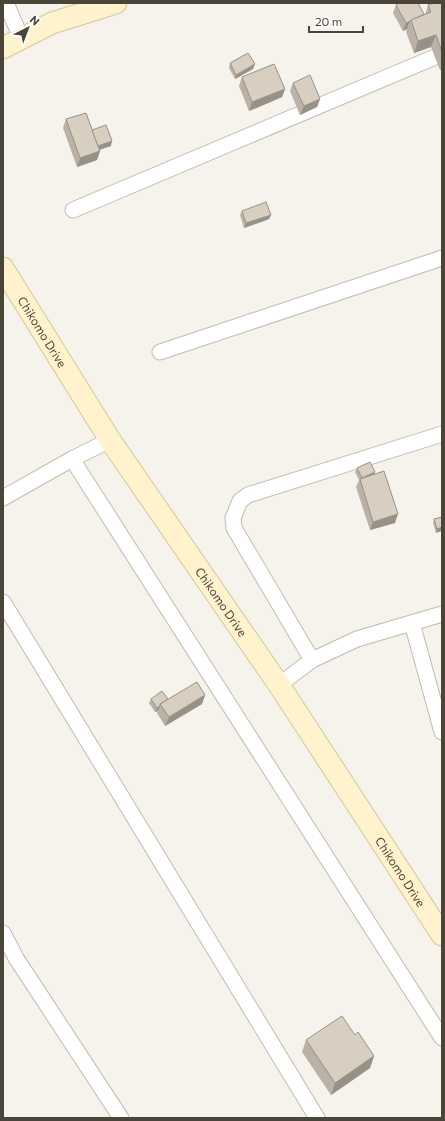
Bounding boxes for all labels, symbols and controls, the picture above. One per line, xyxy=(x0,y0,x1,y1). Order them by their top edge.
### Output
north arrow xyxy=(8,8,48,48)
scale bar xyxy=(309,8,363,34)
text: N xyxy=(28,13,42,28)
text: 20 m xyxy=(315,14,342,28)
street label: Chikomo Drive xyxy=(15,294,70,370)
street label: Chikomo Drive xyxy=(193,565,250,639)
street label: Chikomo Drive xyxy=(373,834,429,909)

